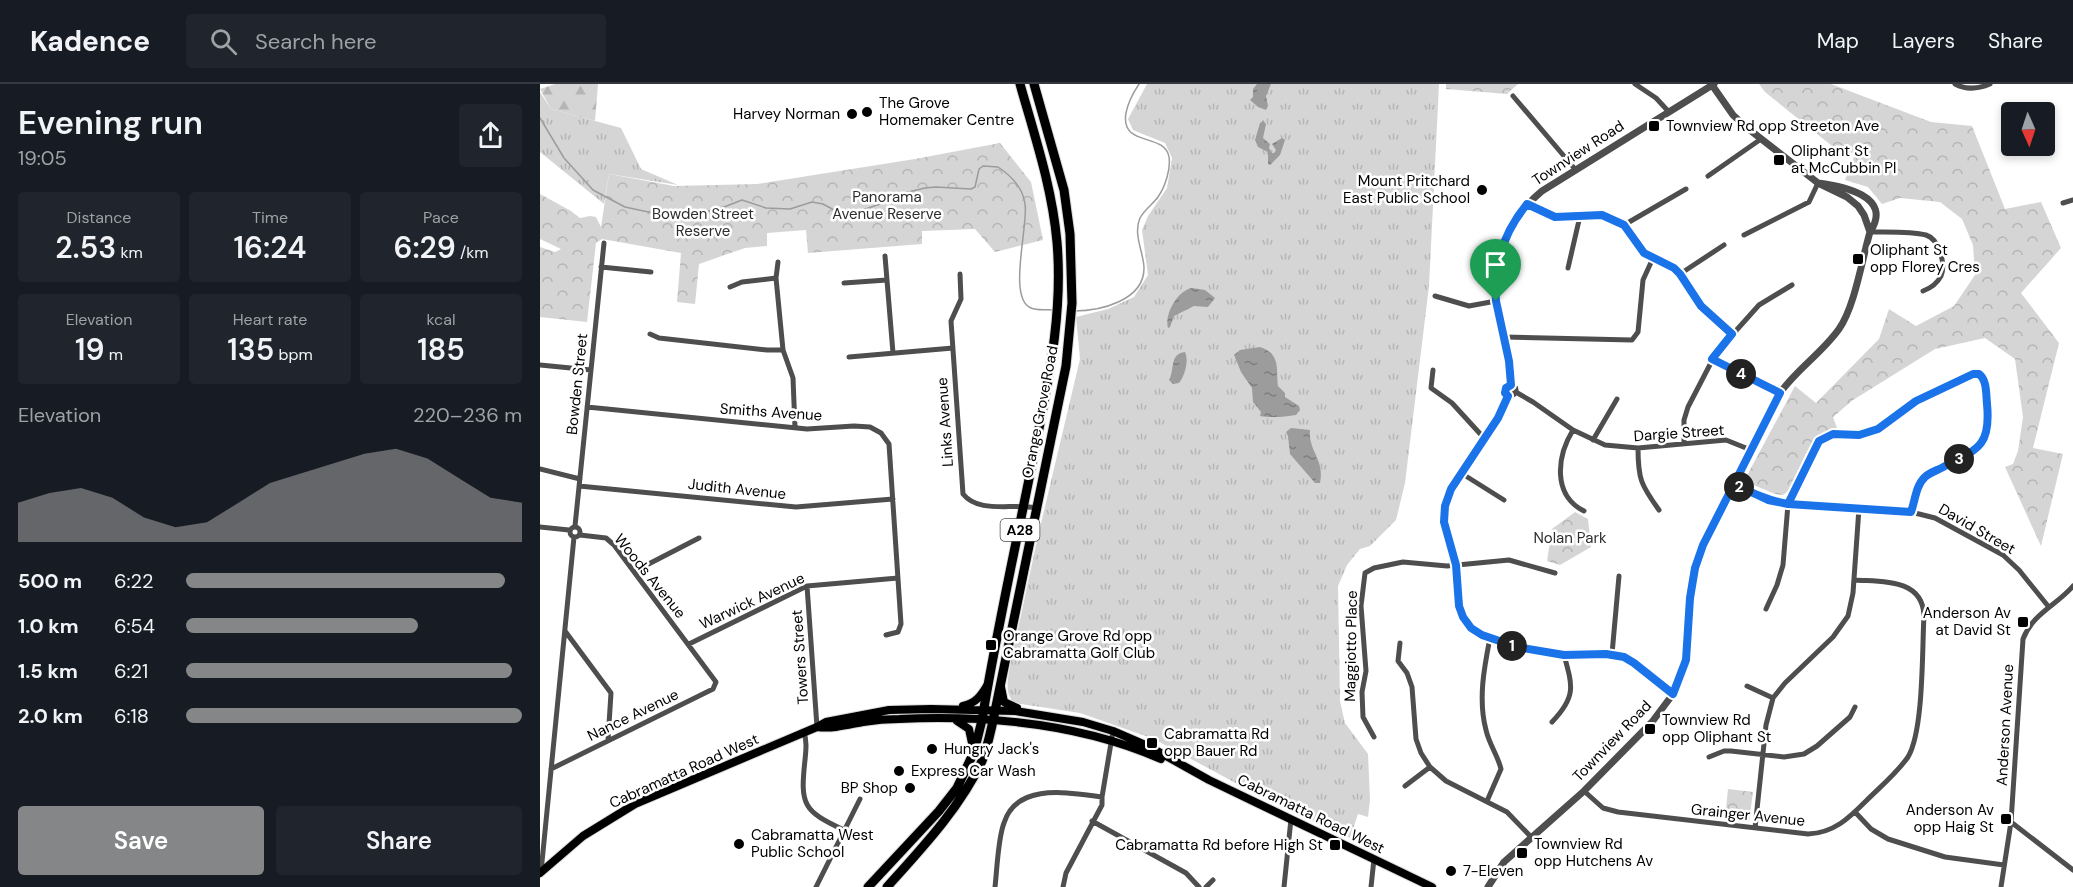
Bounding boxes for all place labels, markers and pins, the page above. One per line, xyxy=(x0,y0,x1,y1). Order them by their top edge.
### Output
place label: The Grove Homemaker Centre xyxy=(879,93,1014,130)
place label: Harvey Norman xyxy=(733,104,840,124)
marker: The Grove Homemaker Centre xyxy=(860,105,874,119)
marker: Harvey Norman xyxy=(845,107,859,121)
place label: Townview Rd opp Streeton Ave xyxy=(1666,116,1879,136)
marker: Townview Rd opp Streeton Ave xyxy=(1647,119,1661,133)
place label: Oliphant St at McCubbin Pl xyxy=(1791,141,1896,178)
marker: Oliphant St at McCubbin Pl xyxy=(1772,153,1786,167)
place label: Mount Pritchard East Public School xyxy=(1343,171,1470,208)
marker: Mount Pritchard East Public School xyxy=(1475,183,1489,197)
pin xyxy=(1470,239,1521,301)
place label: Oliphant St opp Florey Cres xyxy=(1870,240,1980,277)
marker: Oliphant St opp Florey Cres xyxy=(1851,252,1865,266)
pin: 4 xyxy=(1726,359,1756,389)
pin: 3 xyxy=(1944,444,1974,474)
pin: 2 xyxy=(1724,472,1754,502)
place label: Anderson Av at David St xyxy=(1923,603,2011,640)
marker: Anderson Av at David St xyxy=(2016,615,2030,629)
place label: Orange Grove Rd opp Cabramatta Golf Club xyxy=(1003,626,1155,663)
pin: 1 xyxy=(1497,631,1527,661)
marker: Orange Grove Rd opp Cabramatta Golf Club xyxy=(984,638,998,652)
place label: Townview Rd opp Oliphant St xyxy=(1662,710,1772,747)
marker: Townview Rd opp Oliphant St xyxy=(1643,722,1657,736)
place label: Cabramatta Rd opp Bauer Rd xyxy=(1164,724,1269,761)
marker: Cabramatta Rd opp Bauer Rd xyxy=(1145,736,1159,750)
place label: Hungry Jack's xyxy=(944,739,1039,759)
marker: Hungry Jack's xyxy=(925,742,939,756)
place label: Express Car Wash xyxy=(911,761,1036,781)
marker: Express Car Wash xyxy=(892,764,906,778)
place label: BP Shop xyxy=(841,778,898,798)
marker: BP Shop xyxy=(903,781,917,795)
place label: Anderson Av opp Haig St xyxy=(1906,800,1994,837)
marker: Anderson Av opp Haig St xyxy=(1999,812,2013,826)
place label: Cabramatta West Public School xyxy=(751,825,874,862)
place label: Townview Rd opp Hutchens Av xyxy=(1534,834,1653,871)
place label: Cabramatta Rd before High St xyxy=(1115,835,1323,855)
marker: Cabramatta West Public School xyxy=(732,837,746,851)
marker: Cabramatta Rd before High St xyxy=(1328,838,1342,852)
marker: Townview Rd opp Hutchens Av xyxy=(1515,846,1529,860)
place label: 7-Eleven xyxy=(1463,861,1523,881)
marker: 7-Eleven xyxy=(1444,864,1458,878)

